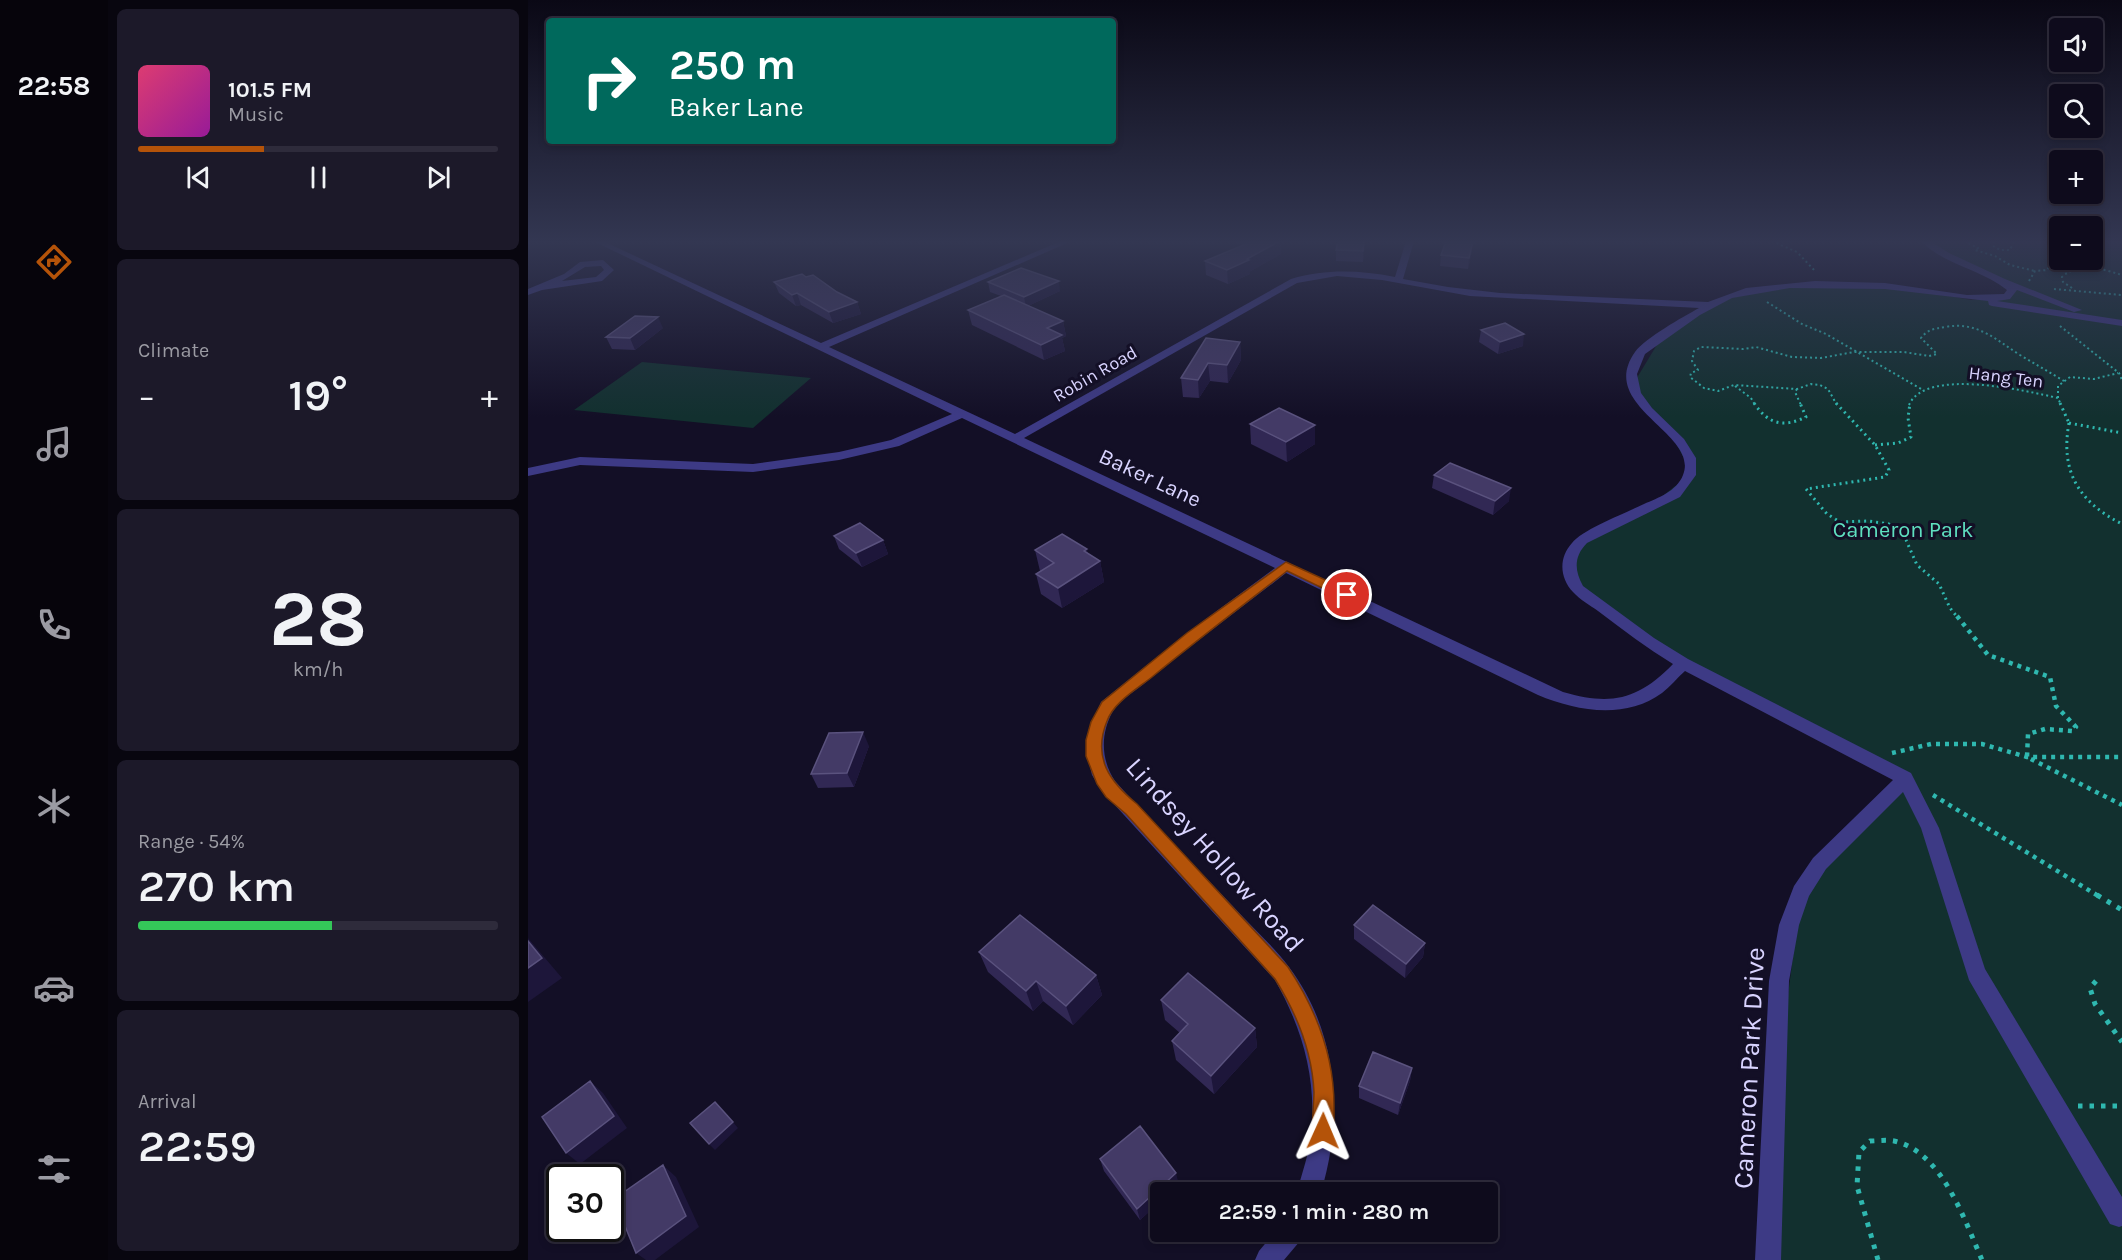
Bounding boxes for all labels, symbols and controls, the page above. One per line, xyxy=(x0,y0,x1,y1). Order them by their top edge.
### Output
map controls xyxy=(2049,18,2103,270)
button: sound xyxy=(2049,18,2103,72)
text: 250 m xyxy=(669,40,796,90)
icon: right xyxy=(570,42,648,120)
text: 22:58 xyxy=(17,70,91,102)
text: 101.5 FM xyxy=(228,77,312,103)
button: search xyxy=(2049,84,2103,138)
text: Baker Lane xyxy=(669,91,804,123)
text: Music xyxy=(228,103,284,126)
button: + xyxy=(2049,150,2103,204)
icon: previous xyxy=(182,161,215,194)
icon: pause xyxy=(302,161,335,194)
icon: next xyxy=(422,161,455,194)
button: − xyxy=(2049,216,2103,270)
icon: directions xyxy=(33,241,75,283)
text: Climate xyxy=(138,339,209,362)
street label: Robin Road xyxy=(1049,341,1141,407)
street label: Hang Ten xyxy=(1967,362,2045,392)
text: 19° xyxy=(288,369,348,421)
text: − xyxy=(138,377,155,415)
text: + xyxy=(481,377,498,415)
icon: music xyxy=(33,423,75,465)
street label: Baker Lane xyxy=(1095,443,1205,513)
park label: Cameron Park xyxy=(1833,517,1973,543)
pin xyxy=(1321,569,1372,620)
text: 28 xyxy=(269,573,367,665)
icon: arrive xyxy=(1330,578,1363,611)
icon: phone xyxy=(33,604,75,646)
text: km/h xyxy=(293,658,343,681)
street label: Lindsey Hollow Road xyxy=(1119,751,1311,959)
icon: climate xyxy=(33,785,75,827)
text: Range · 54% xyxy=(138,830,245,853)
text: 270 km xyxy=(138,860,295,912)
street label: Cameron Park Drive xyxy=(1727,946,1771,1190)
icon: car xyxy=(33,967,75,1009)
text: Arrival xyxy=(138,1090,197,1113)
position arrow xyxy=(1291,1099,1355,1163)
text: 22:59 xyxy=(138,1120,257,1172)
icon: filters xyxy=(33,1148,75,1190)
speed limit sign: 30 xyxy=(546,1164,624,1242)
text: 22:59 · 1 min · 280 m xyxy=(1219,1199,1429,1225)

